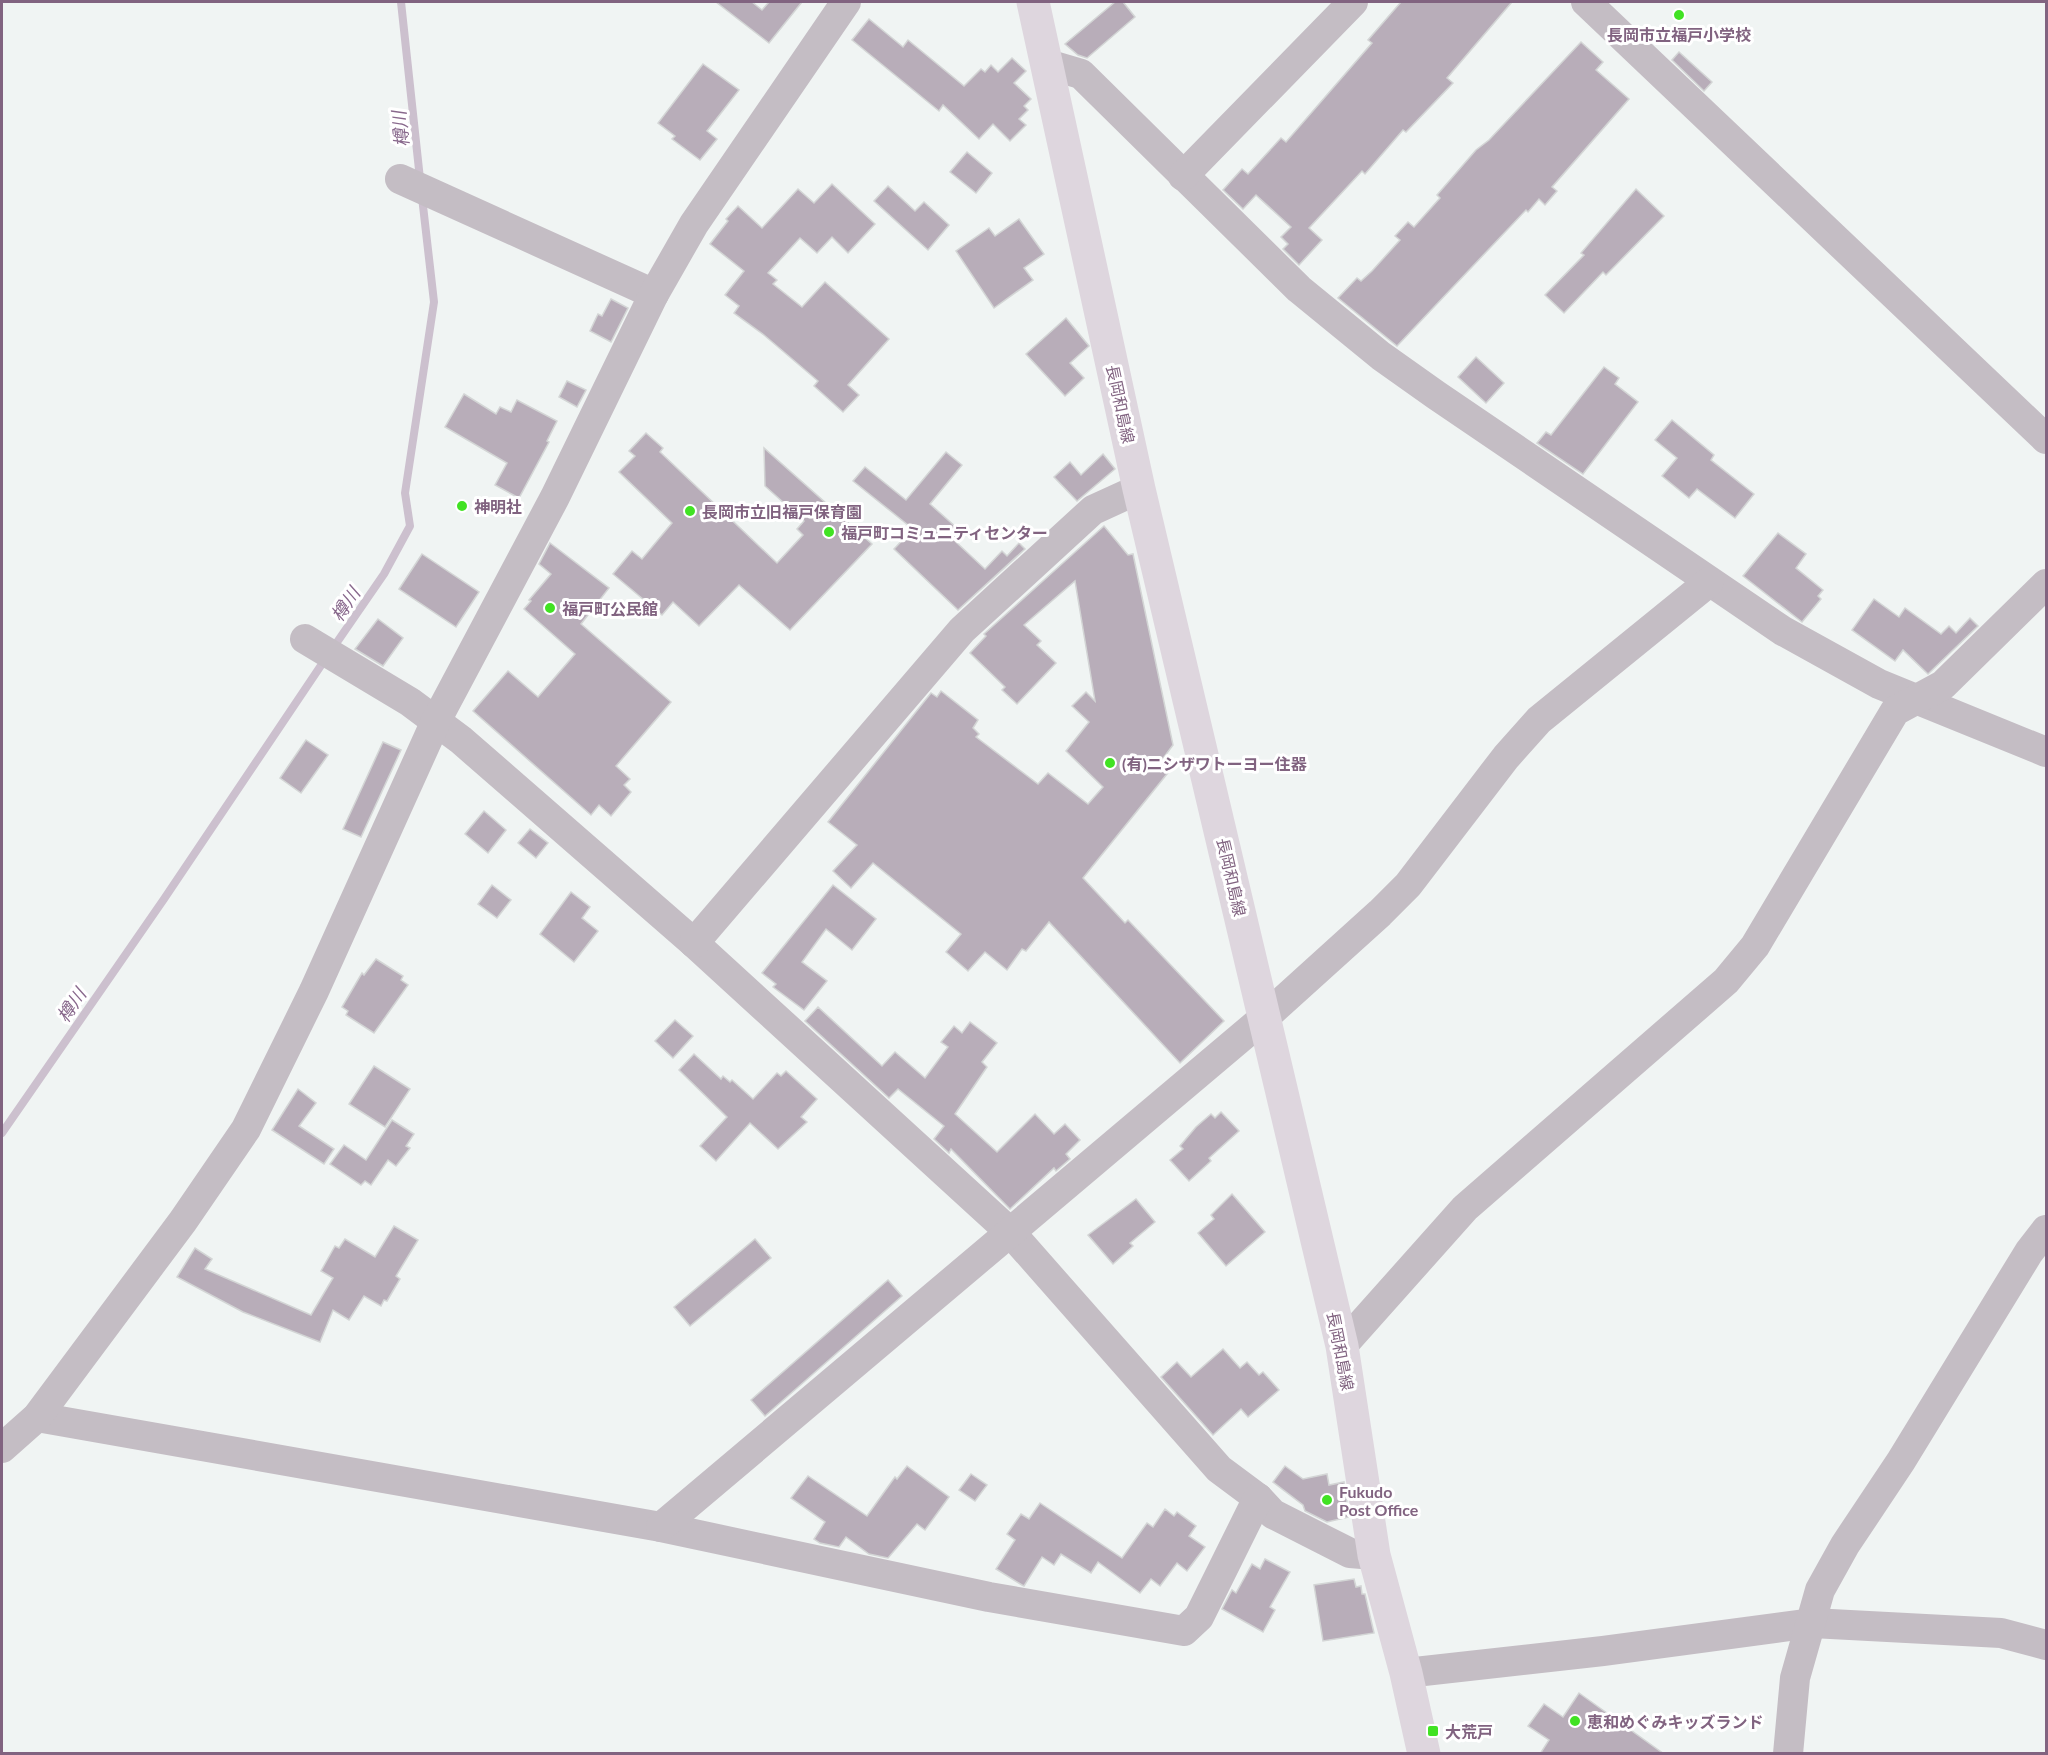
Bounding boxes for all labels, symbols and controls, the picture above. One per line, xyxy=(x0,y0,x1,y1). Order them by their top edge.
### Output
marker: 長岡市立福戸小学校 xyxy=(1672,8,1686,22)
place label: 長岡市立福戸小学校 xyxy=(1607,25,1751,44)
water label: 樽川 xyxy=(387,108,413,148)
street label: 長岡和島線 xyxy=(1103,363,1139,445)
place label: 神明社 xyxy=(474,497,522,516)
marker: 神明社 xyxy=(455,499,469,513)
place label: 長岡市立旧福戸保育園 xyxy=(702,502,862,521)
marker: 長岡市立旧福戸保育園 xyxy=(683,504,697,518)
place label: 福戸町コミュニティセンター xyxy=(841,523,1048,542)
marker: 福戸町コミュニティセンター xyxy=(822,525,836,539)
water label: 樽川 xyxy=(326,581,365,625)
place label: 福戸町公民館 xyxy=(562,599,658,618)
marker: 福戸町公民館 xyxy=(543,601,557,615)
place label: (有)ニシザワトーヨー住器 xyxy=(1122,754,1308,773)
marker: (有)ニシザワトーヨー住器 xyxy=(1103,756,1117,770)
street label: 長岡和島線 xyxy=(1214,836,1250,918)
water label: 樽川 xyxy=(52,982,91,1026)
street label: 長岡和島線 xyxy=(1324,1310,1358,1392)
place label: Fukudo Post Office xyxy=(1339,1482,1419,1519)
marker: Fukudo Post Office xyxy=(1320,1493,1334,1507)
place label: 恵和めぐみキッズランド xyxy=(1587,1712,1763,1731)
marker: 恵和めぐみキッズランド xyxy=(1568,1714,1582,1728)
place label: 大荒戸 xyxy=(1445,1722,1493,1741)
marker: 大荒戸 xyxy=(1426,1724,1440,1738)

